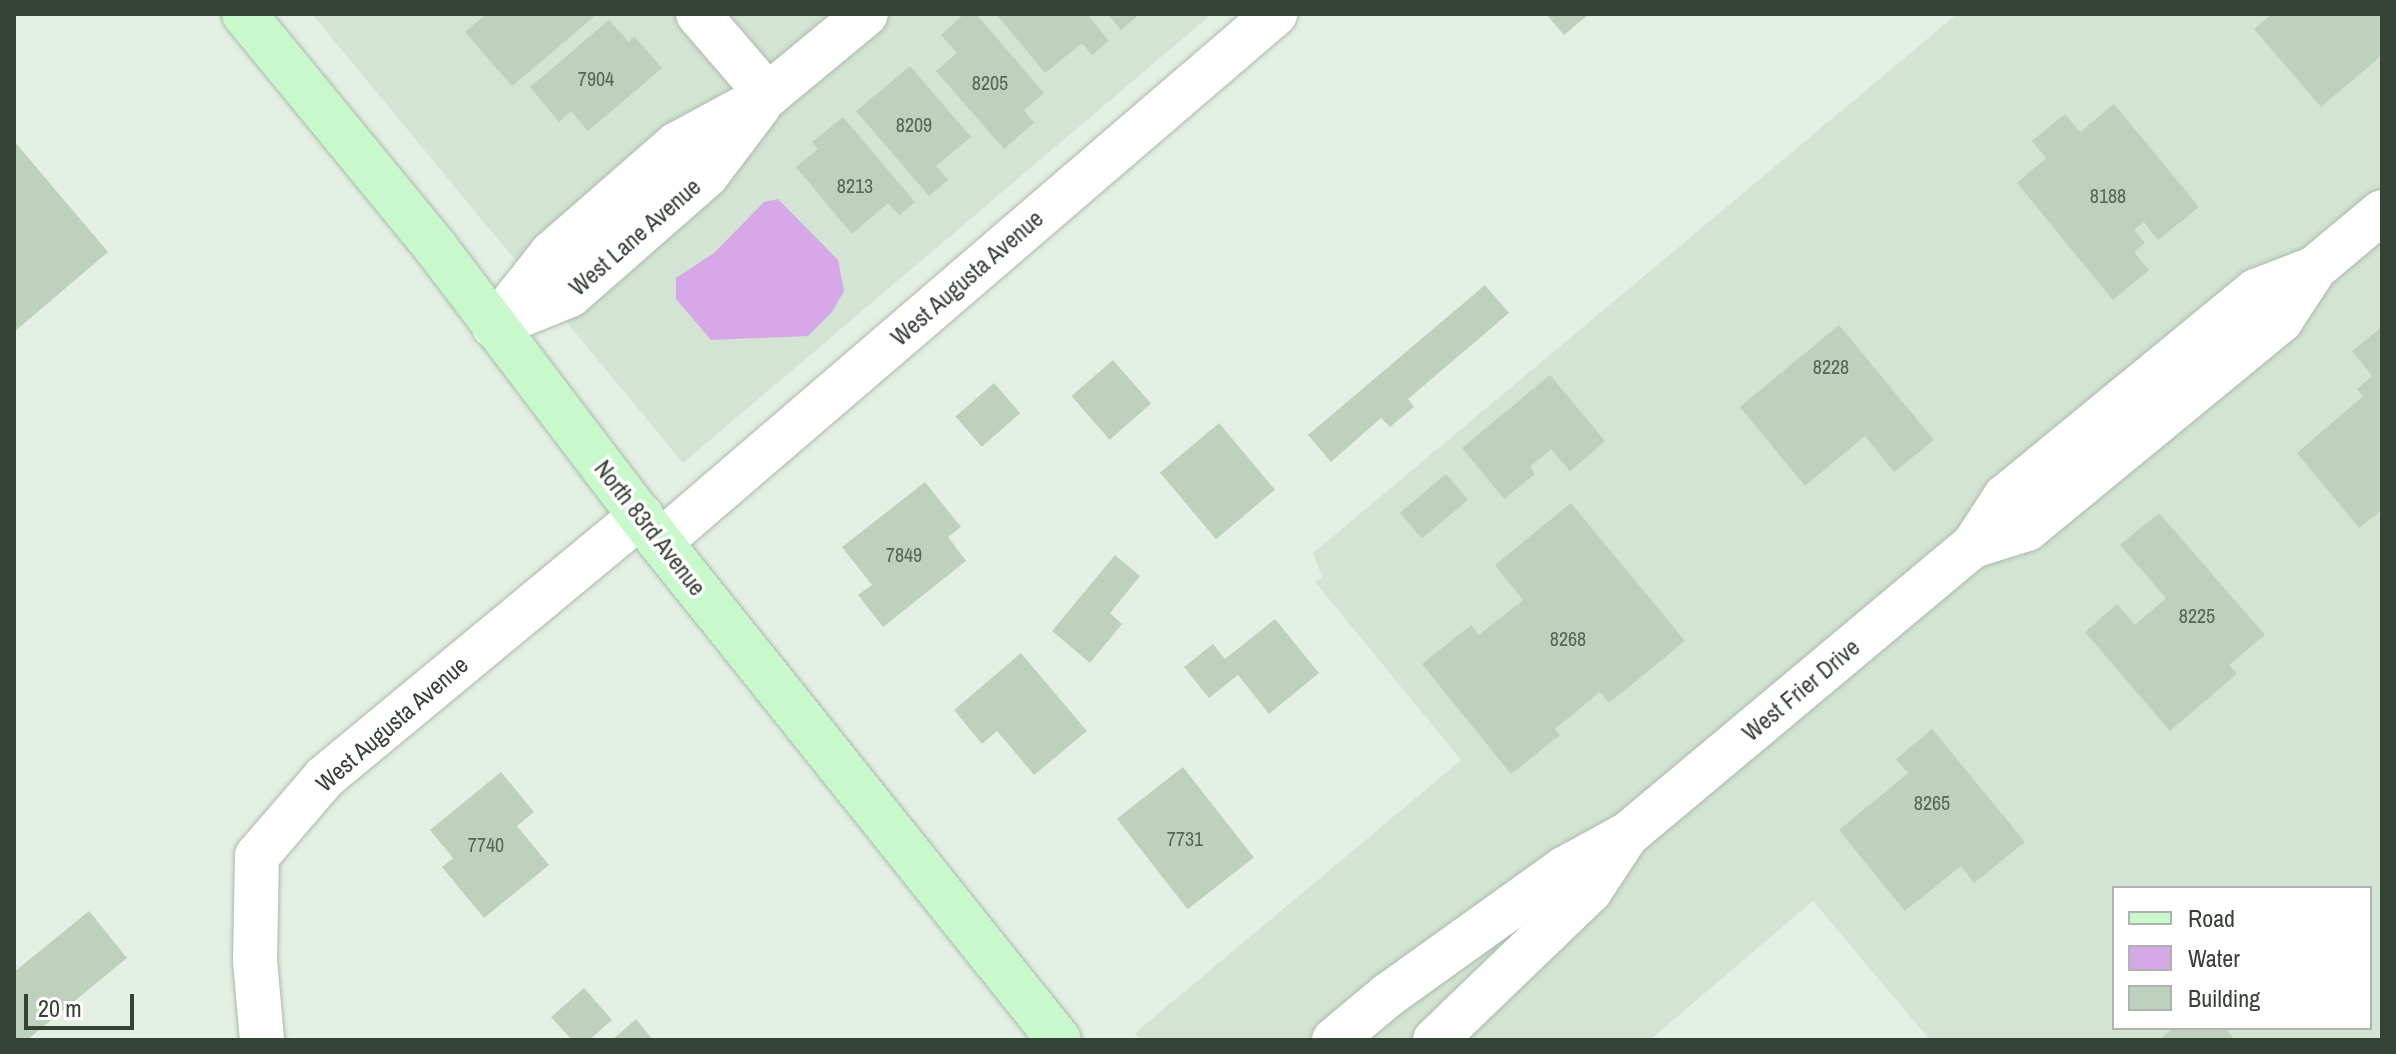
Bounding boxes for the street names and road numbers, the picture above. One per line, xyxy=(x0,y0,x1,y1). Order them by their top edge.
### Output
street label: West Lane Avenue xyxy=(563,172,707,302)
street label: West Augusta Avenue xyxy=(884,203,1050,353)
street label: North 83rd Avenue xyxy=(588,454,712,602)
street label: West Frier Drive xyxy=(1737,633,1865,747)
street label: West Augusta Avenue xyxy=(309,649,475,799)

